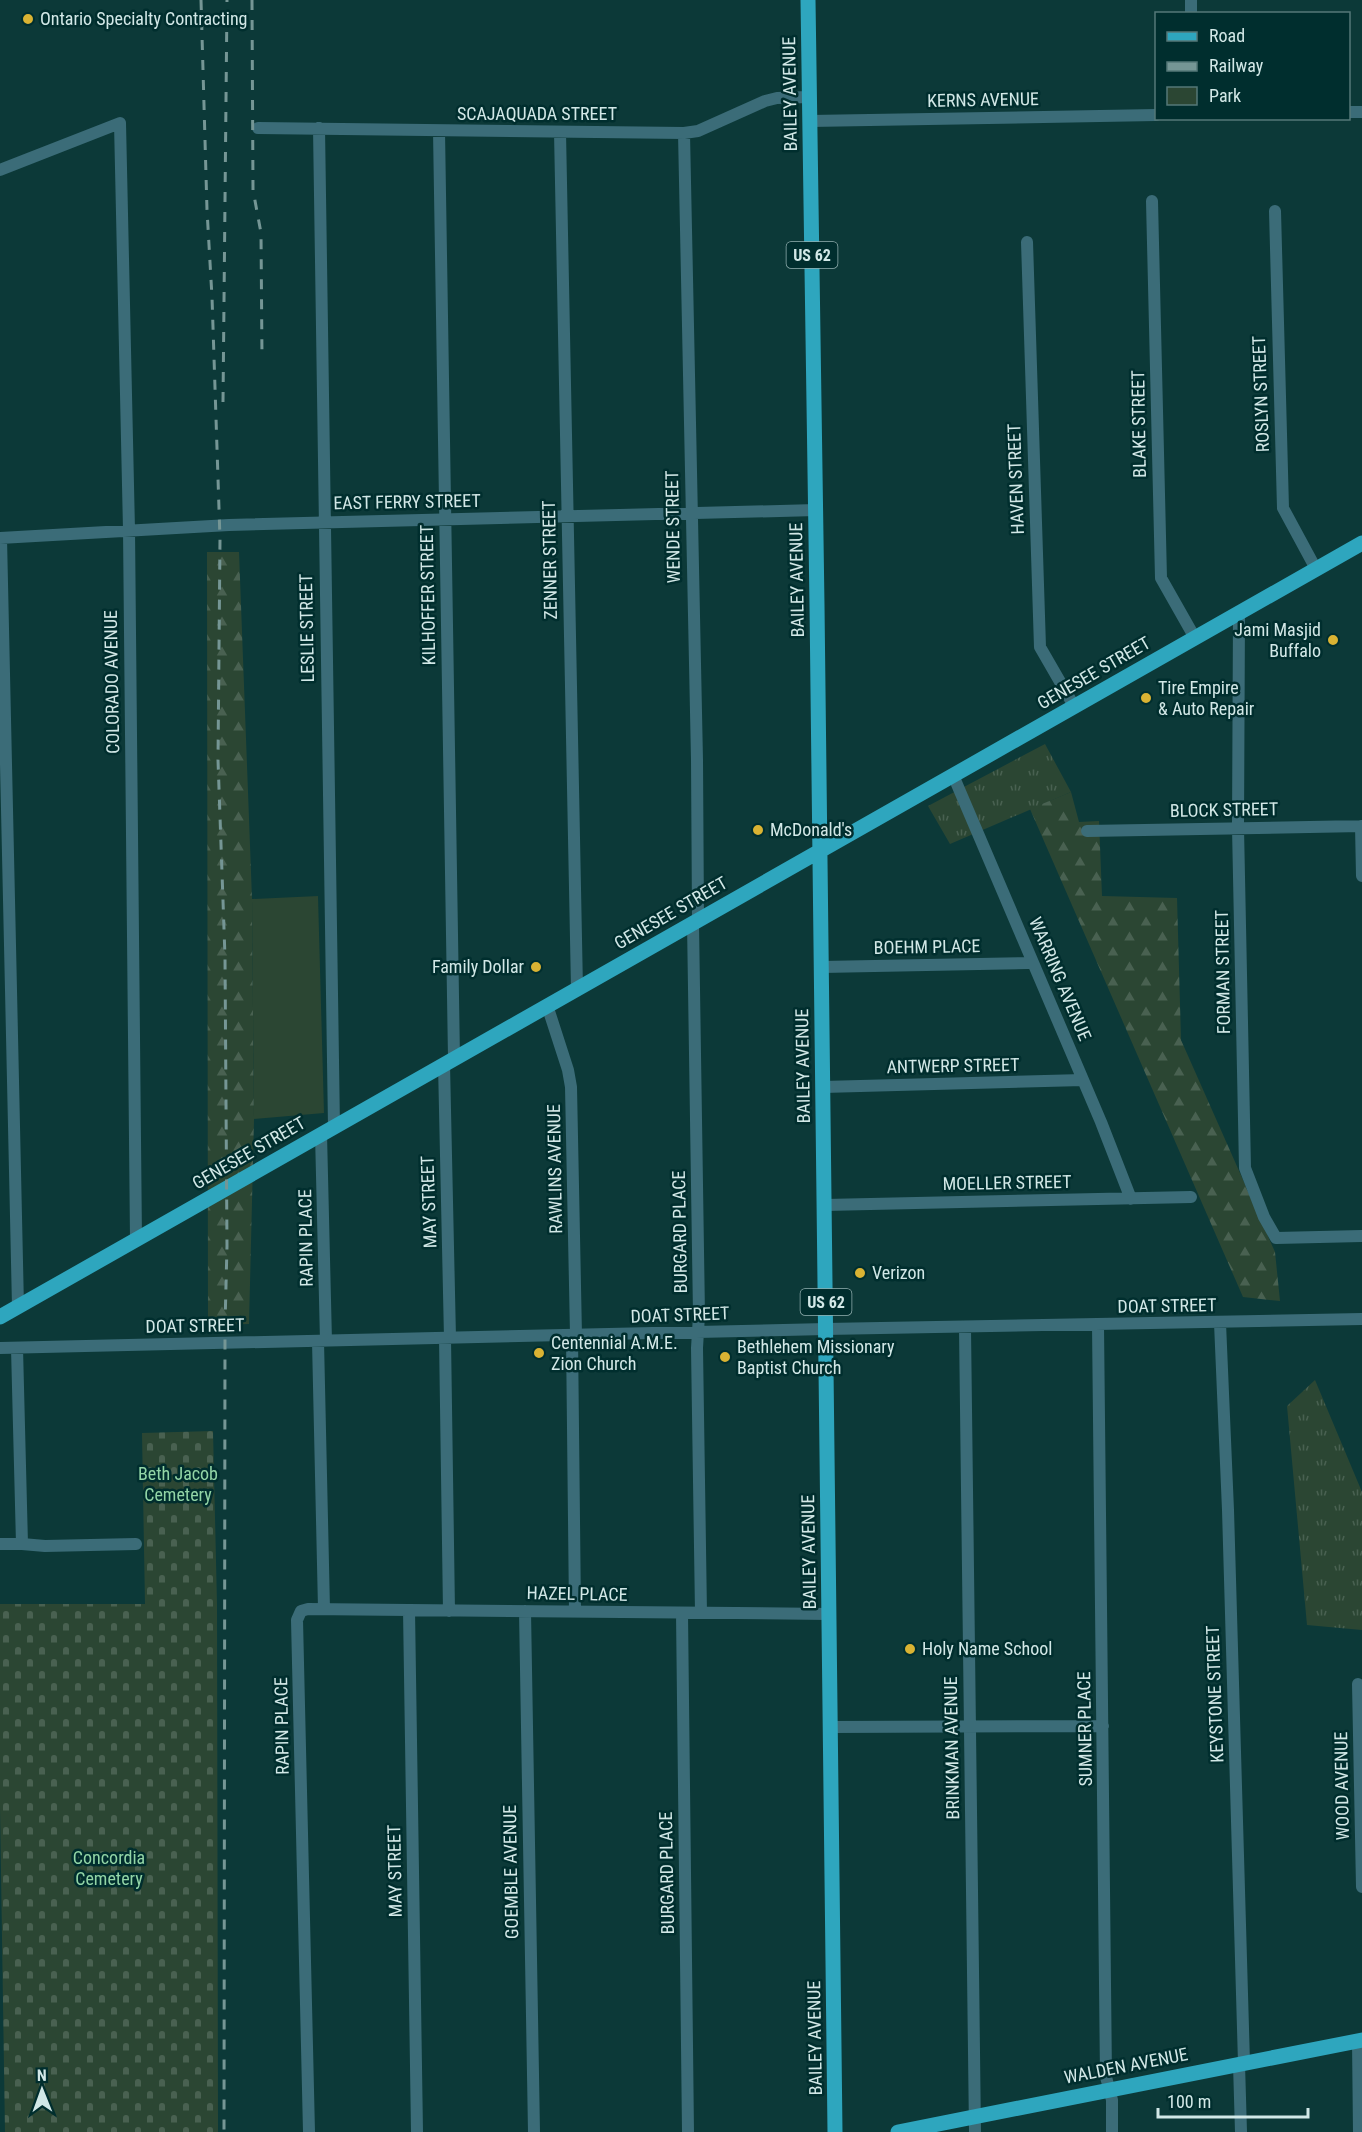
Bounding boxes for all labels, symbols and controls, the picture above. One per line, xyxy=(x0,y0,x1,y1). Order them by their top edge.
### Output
place label: Ontario Specialty Contracting xyxy=(40,8,247,29)
marker: Ontario Specialty Contracting xyxy=(21,12,35,26)
legend xyxy=(1155,12,1350,120)
text: Road xyxy=(1209,25,1245,46)
street label: BAILEY AVENUE xyxy=(778,36,801,152)
text: Railway xyxy=(1209,55,1264,76)
text: Park xyxy=(1209,85,1241,106)
street label: KERNS AVENUE xyxy=(927,88,1039,111)
street label: SCAJAQUADA STREET xyxy=(457,103,617,124)
road number: US 62 xyxy=(786,242,838,268)
street label: ROSLYN STREET xyxy=(1248,335,1273,453)
street label: BLAKE STREET xyxy=(1127,370,1150,478)
street label: HAVEN STREET xyxy=(1003,423,1028,535)
street label: WENDE STREET xyxy=(661,470,684,584)
street label: EAST FERRY STREET xyxy=(333,490,481,513)
street label: ZENNER STREET xyxy=(538,500,561,620)
street label: BAILEY AVENUE xyxy=(785,522,808,638)
street label: KILHOFFER STREET xyxy=(416,525,439,665)
street label: LESLIE STREET xyxy=(295,573,318,683)
street label: COLORADO AVENUE xyxy=(100,610,123,754)
place label: Jami Masjid Buffalo xyxy=(1234,619,1321,661)
street label: GENESEE STREET xyxy=(1034,632,1154,713)
marker: Jami Masjid Buffalo xyxy=(1326,633,1340,647)
place label: Tire Empire & Auto Repair xyxy=(1158,677,1255,719)
marker: Tire Empire & Auto Repair xyxy=(1139,691,1153,705)
street label: BLOCK STREET xyxy=(1170,798,1278,821)
place label: McDonald's xyxy=(770,819,852,840)
marker: McDonald's xyxy=(751,823,765,837)
street label: GENESEE STREET xyxy=(611,872,731,953)
street label: FORMAN STREET xyxy=(1211,910,1234,1034)
street label: WARRING AVENUE xyxy=(1025,914,1096,1044)
street label: BOEHM PLACE xyxy=(874,935,981,958)
place label: Family Dollar xyxy=(432,956,525,977)
marker: Family Dollar xyxy=(529,960,543,974)
street label: BAILEY AVENUE xyxy=(791,1008,814,1124)
street label: ANTWERP STREET xyxy=(886,1054,1020,1077)
street label: RAWLINS AVENUE xyxy=(543,1104,566,1234)
street label: GENESEE STREET xyxy=(189,1112,309,1193)
street label: MAY STREET xyxy=(416,1155,441,1249)
street label: BURGARD PLACE xyxy=(668,1170,691,1293)
street label: MOELLER STREET xyxy=(942,1171,1072,1194)
street label: RAPIN PLACE xyxy=(294,1189,317,1287)
place label: Verizon xyxy=(872,1262,925,1283)
marker: Verizon xyxy=(853,1266,867,1280)
road number: US 62 xyxy=(800,1289,852,1315)
street label: DOAT STREET xyxy=(1117,1294,1217,1317)
street label: DOAT STREET xyxy=(630,1302,730,1327)
street label: DOAT STREET xyxy=(145,1314,245,1337)
place label: Centennial A.M.E. Zion Church xyxy=(551,1332,678,1374)
place label: Bethlehem Missionary Baptist Church xyxy=(737,1336,895,1378)
marker: Centennial A.M.E. Zion Church xyxy=(532,1346,546,1360)
marker: Bethlehem Missionary Baptist Church xyxy=(718,1350,732,1364)
park label: Beth Jacob Cemetery xyxy=(138,1463,218,1505)
street label: BAILEY AVENUE xyxy=(797,1494,820,1610)
street label: HAZEL PLACE xyxy=(526,1582,628,1605)
street label: KEYSTONE STREET xyxy=(1202,1625,1227,1763)
place label: Holy Name School xyxy=(922,1638,1052,1659)
marker: Holy Name School xyxy=(903,1642,917,1656)
street label: SUMNER PLACE xyxy=(1073,1671,1096,1787)
street label: BRINKMAN AVENUE xyxy=(940,1676,963,1820)
street label: RAPIN PLACE xyxy=(270,1677,293,1775)
street label: WOOD AVENUE xyxy=(1330,1731,1353,1840)
street label: GOEMBLE AVENUE xyxy=(499,1805,522,1939)
street label: BURGARD PLACE xyxy=(655,1811,678,1934)
street label: MAY STREET xyxy=(383,1825,406,1917)
park label: Concordia Cemetery xyxy=(73,1847,145,1889)
street label: BAILEY AVENUE xyxy=(803,1980,826,2096)
street label: WALDEN AVENUE xyxy=(1062,2043,1190,2088)
north arrow xyxy=(12,2060,72,2120)
text: N xyxy=(37,2066,47,2085)
scale bar xyxy=(1158,2081,1308,2119)
text: 100 m xyxy=(1167,2091,1211,2112)

